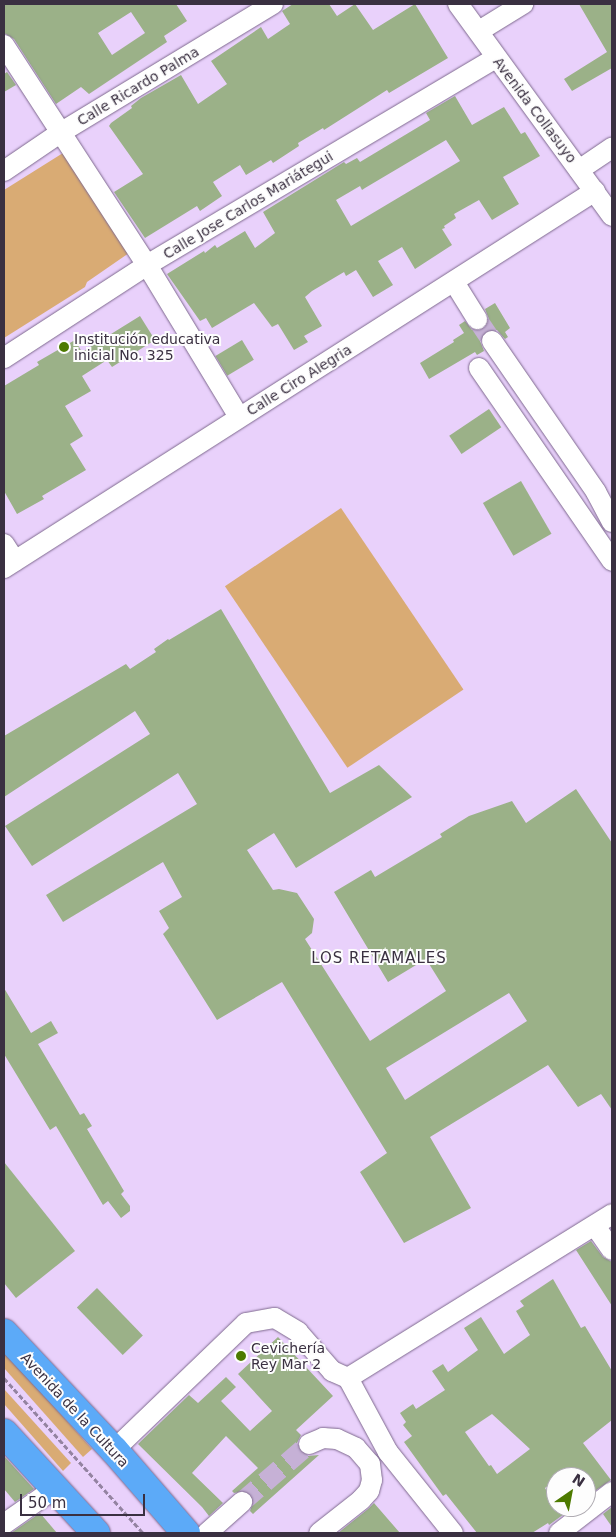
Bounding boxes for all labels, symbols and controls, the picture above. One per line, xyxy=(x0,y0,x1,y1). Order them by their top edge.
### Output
street label: Calle Ricardo Palma xyxy=(74,43,202,129)
street label: Avenida Collasuyo xyxy=(490,54,580,166)
street label: Calle Jose Carlos Mariátegui xyxy=(160,148,336,262)
place label: Institución educativa inicial No. 325 xyxy=(74,331,220,364)
marker: Institución educativa inicial No. 325 xyxy=(58,341,70,353)
street label: Calle Ciro Alegria xyxy=(243,341,355,419)
district label: LOS RETAMALES xyxy=(310,950,448,968)
place label: Cevichería Rey Mar 2 xyxy=(251,1340,325,1372)
street label: Avenida de la Cultura xyxy=(18,1349,132,1471)
marker: Cevichería Rey Mar 2 xyxy=(235,1350,247,1362)
north arrow xyxy=(546,1467,596,1517)
text: N xyxy=(569,1470,588,1490)
scale bar xyxy=(22,1484,148,1516)
text: 50 m xyxy=(28,1494,66,1512)

